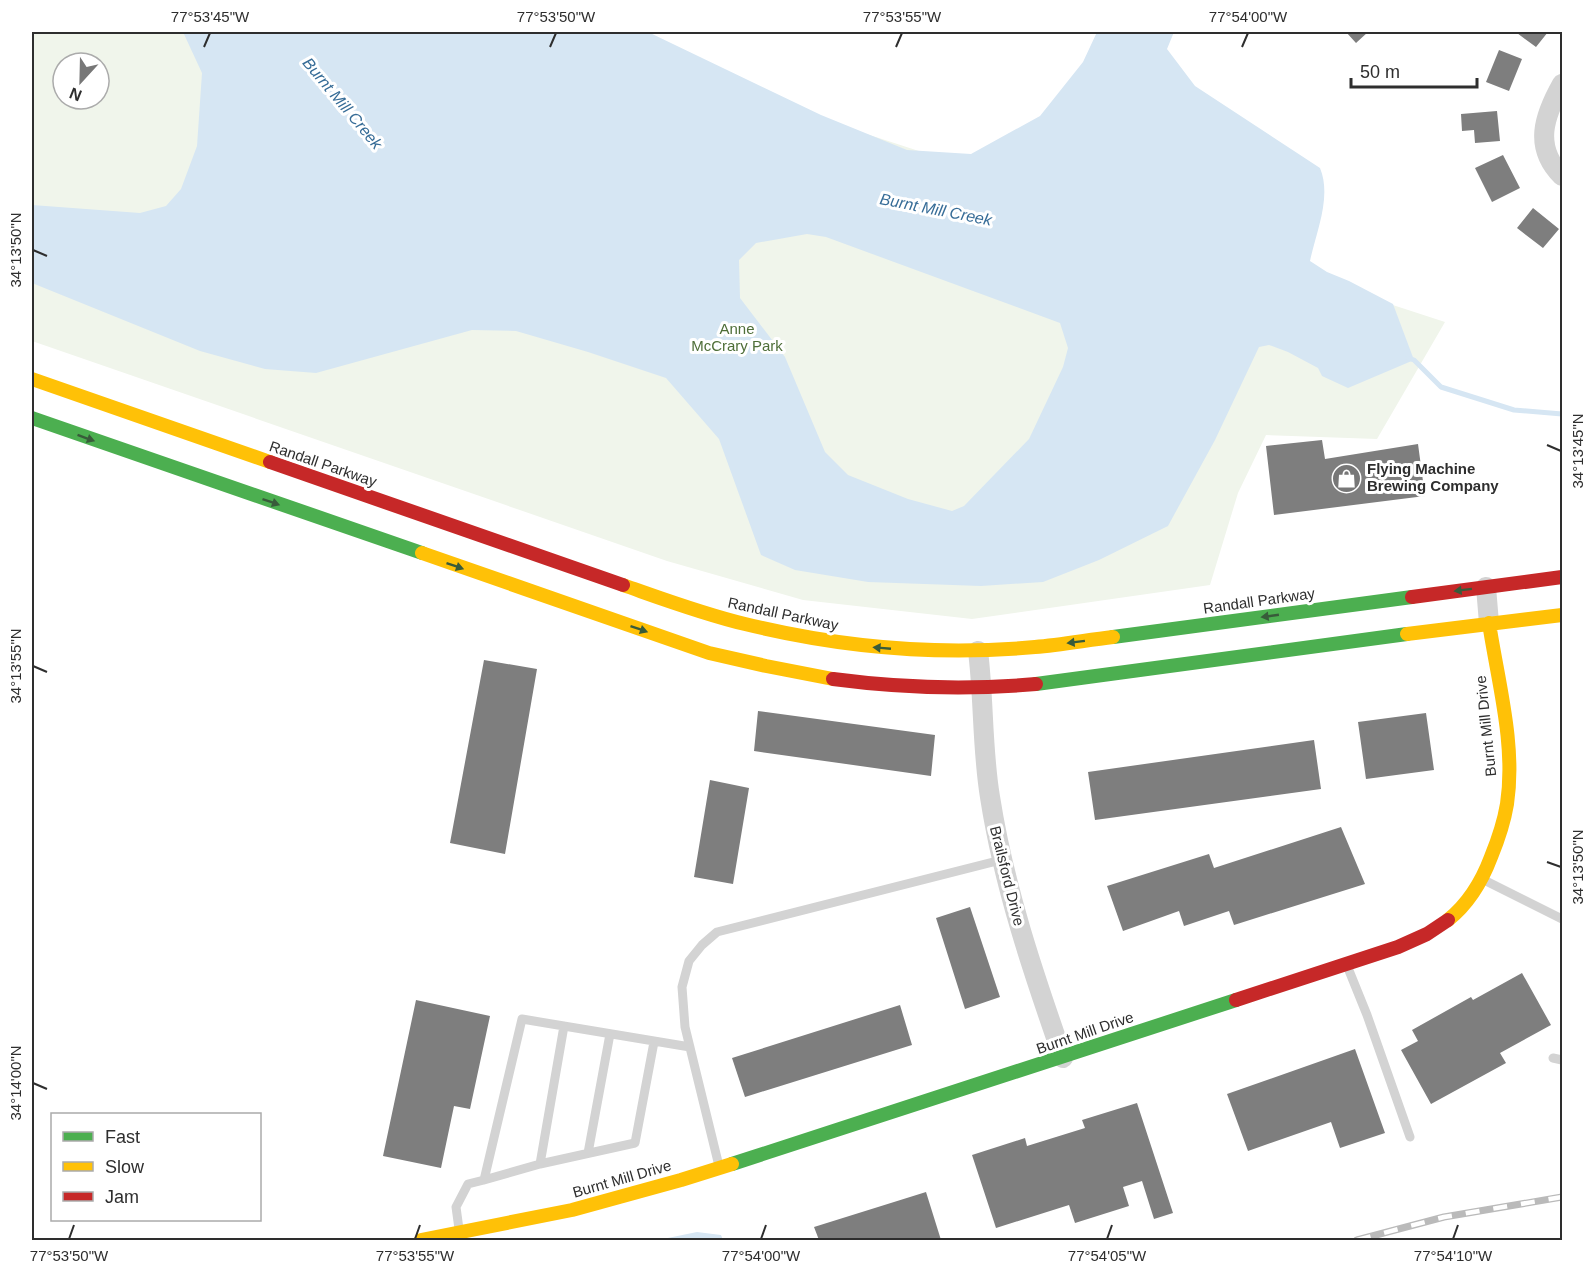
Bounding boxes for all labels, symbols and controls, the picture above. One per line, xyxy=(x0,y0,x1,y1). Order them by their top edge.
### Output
text: 77°53'45"W xyxy=(171,8,250,25)
text: 77°53'50"W xyxy=(517,8,596,25)
text: 77°53'55"W xyxy=(863,8,942,25)
text: 77°54'00"W xyxy=(1209,8,1288,25)
north arrow xyxy=(51,51,111,111)
scale bar xyxy=(1351,51,1477,89)
water label: Burnt Mill Creek xyxy=(300,54,386,153)
text: 50 m xyxy=(1360,62,1400,82)
text: N xyxy=(67,84,84,104)
water label: Burnt Mill Creek xyxy=(878,190,994,229)
text: 34°13'50"N xyxy=(7,212,24,288)
park label: Anne McCrary Park xyxy=(691,320,783,354)
text: 34°13'45"N xyxy=(1569,413,1586,489)
one-way arrow xyxy=(78,433,96,443)
street label: Randall Parkway xyxy=(267,437,380,490)
place label: Flying Machine Brewing Company xyxy=(1367,460,1499,494)
shop icon: Flying Machine Brewing Company xyxy=(1330,462,1362,494)
one-way arrow xyxy=(262,497,280,507)
one-way arrow xyxy=(446,561,464,571)
street label: Randall Parkway xyxy=(1202,584,1316,617)
one-way arrow xyxy=(1453,586,1472,595)
street label: Randall Parkway xyxy=(726,593,840,634)
one-way arrow xyxy=(1260,612,1279,621)
one-way arrow xyxy=(630,625,648,635)
text: 34°13'55"N xyxy=(7,628,24,704)
one-way arrow xyxy=(1067,637,1086,646)
one-way arrow xyxy=(872,643,891,653)
street label: Burnt Mill Drive xyxy=(1472,675,1499,778)
street label: Brailsford Drive xyxy=(987,824,1028,928)
text: 34°13'50"N xyxy=(1569,829,1586,905)
street label: Burnt Mill Drive xyxy=(1034,1008,1136,1057)
text: 34°14'00"N xyxy=(7,1045,24,1121)
legend xyxy=(51,1113,261,1221)
text: Fast xyxy=(105,1127,140,1147)
street label: Burnt Mill Drive xyxy=(571,1156,673,1201)
text: Slow xyxy=(105,1157,145,1177)
text: Jam xyxy=(105,1187,139,1207)
text: 77°53'50"W xyxy=(30,1247,109,1264)
text: 77°53'55"W xyxy=(376,1247,455,1264)
text: 77°54'00"W xyxy=(722,1247,801,1264)
text: 77°54'05"W xyxy=(1068,1247,1147,1264)
text: 77°54'10"W xyxy=(1414,1247,1493,1264)

